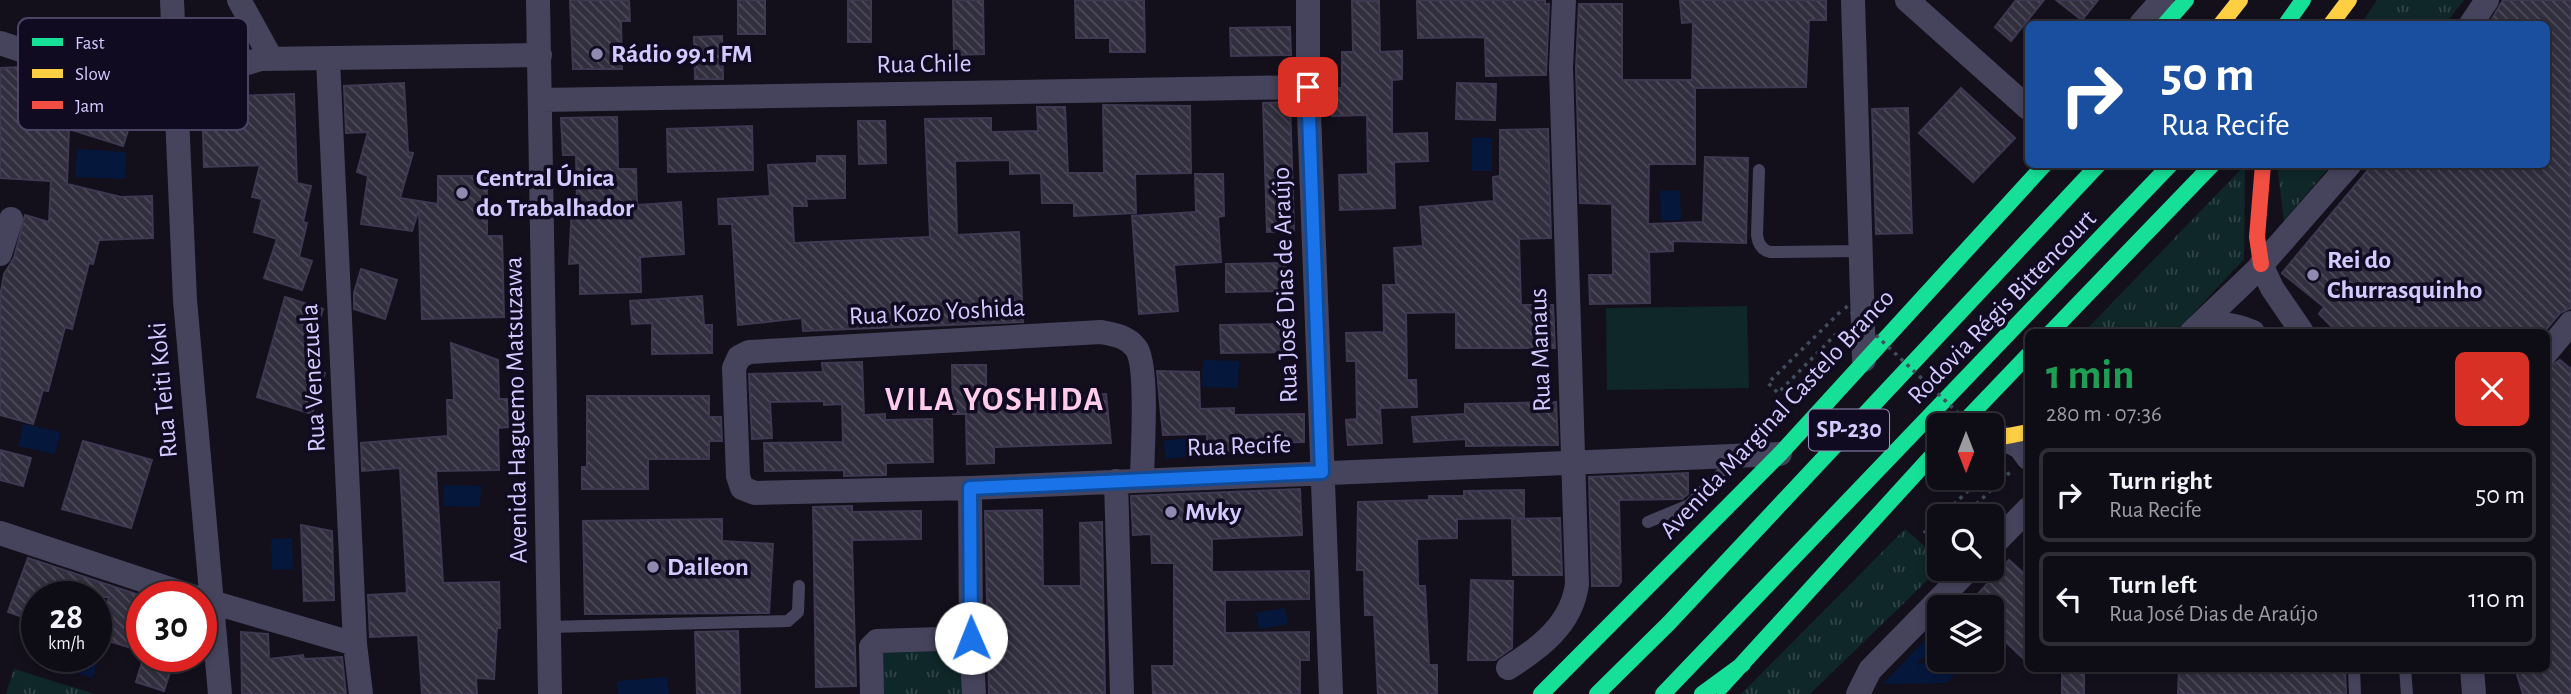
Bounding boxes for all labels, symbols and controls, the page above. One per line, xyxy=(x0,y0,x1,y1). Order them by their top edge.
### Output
legend xyxy=(18,18,248,130)
text: Fast xyxy=(75,34,105,53)
place label: Rádio 99.1 FM xyxy=(611,41,752,67)
marker: Rádio 99.1 FM xyxy=(589,46,605,62)
icon: right xyxy=(2046,49,2137,140)
street label: Rua Chile xyxy=(876,50,972,78)
text: 50 m xyxy=(2161,51,2255,100)
pin xyxy=(1278,57,1338,117)
text: Slow xyxy=(75,65,111,84)
icon: arrive xyxy=(1289,68,1327,106)
text: Jam xyxy=(75,97,104,116)
text: Rua Recife xyxy=(2161,109,2290,141)
place label: Central Única do Trabalhador xyxy=(476,163,634,221)
street label: Rua José Dias de Araújo xyxy=(1268,166,1302,404)
marker: Central Única do Trabalhador xyxy=(454,185,470,201)
street label: Rodovia Régis Bittencourt xyxy=(1903,205,2101,409)
place label: Rei do Churrasquinho xyxy=(2327,247,2483,303)
street label: Avenida Haguemo Matsuzawa xyxy=(500,256,532,564)
marker: Rei do Churrasquinho xyxy=(2305,267,2321,283)
street label: Avenida Marginal Castelo Branco xyxy=(1655,284,1899,544)
street label: Rua Manaus xyxy=(1525,288,1555,412)
street label: Rua Kozo Yoshida xyxy=(848,294,1026,330)
street label: Rua Venezuela xyxy=(296,303,330,453)
street label: Rua Teiti Koki xyxy=(144,321,182,459)
button: close xyxy=(2455,352,2529,426)
text: 1 min xyxy=(2046,354,2135,396)
district label: VILA YOSHIDA xyxy=(885,384,1105,417)
text: 280 m · 07:36 xyxy=(2046,403,2162,426)
road number: SP-230 xyxy=(1809,410,1889,450)
north arrow xyxy=(1927,413,2004,490)
map controls xyxy=(1927,413,2004,672)
street label: Rua Recife xyxy=(1186,431,1292,461)
text: Turn right xyxy=(2109,468,2212,494)
icon: right xyxy=(2050,476,2088,514)
text: 50 m xyxy=(2475,482,2525,508)
place label: Mvky xyxy=(1185,499,1242,525)
text: Rua Recife xyxy=(2109,499,2202,522)
marker: Mvky xyxy=(1163,504,1179,520)
button: search xyxy=(1927,504,2004,581)
place label: Daileon xyxy=(667,554,749,580)
marker: Daileon xyxy=(645,559,661,575)
text: Turn left xyxy=(2109,572,2197,598)
icon: left xyxy=(2050,580,2088,618)
speed limit sign: 30 xyxy=(126,581,217,672)
text: 110 m xyxy=(2468,586,2525,612)
button: layers xyxy=(1927,595,2004,672)
text: 28 xyxy=(50,600,83,635)
position arrow xyxy=(934,601,1008,675)
text: Rua José Dias de Araújo xyxy=(2109,603,2318,626)
text: km/h xyxy=(48,635,85,653)

